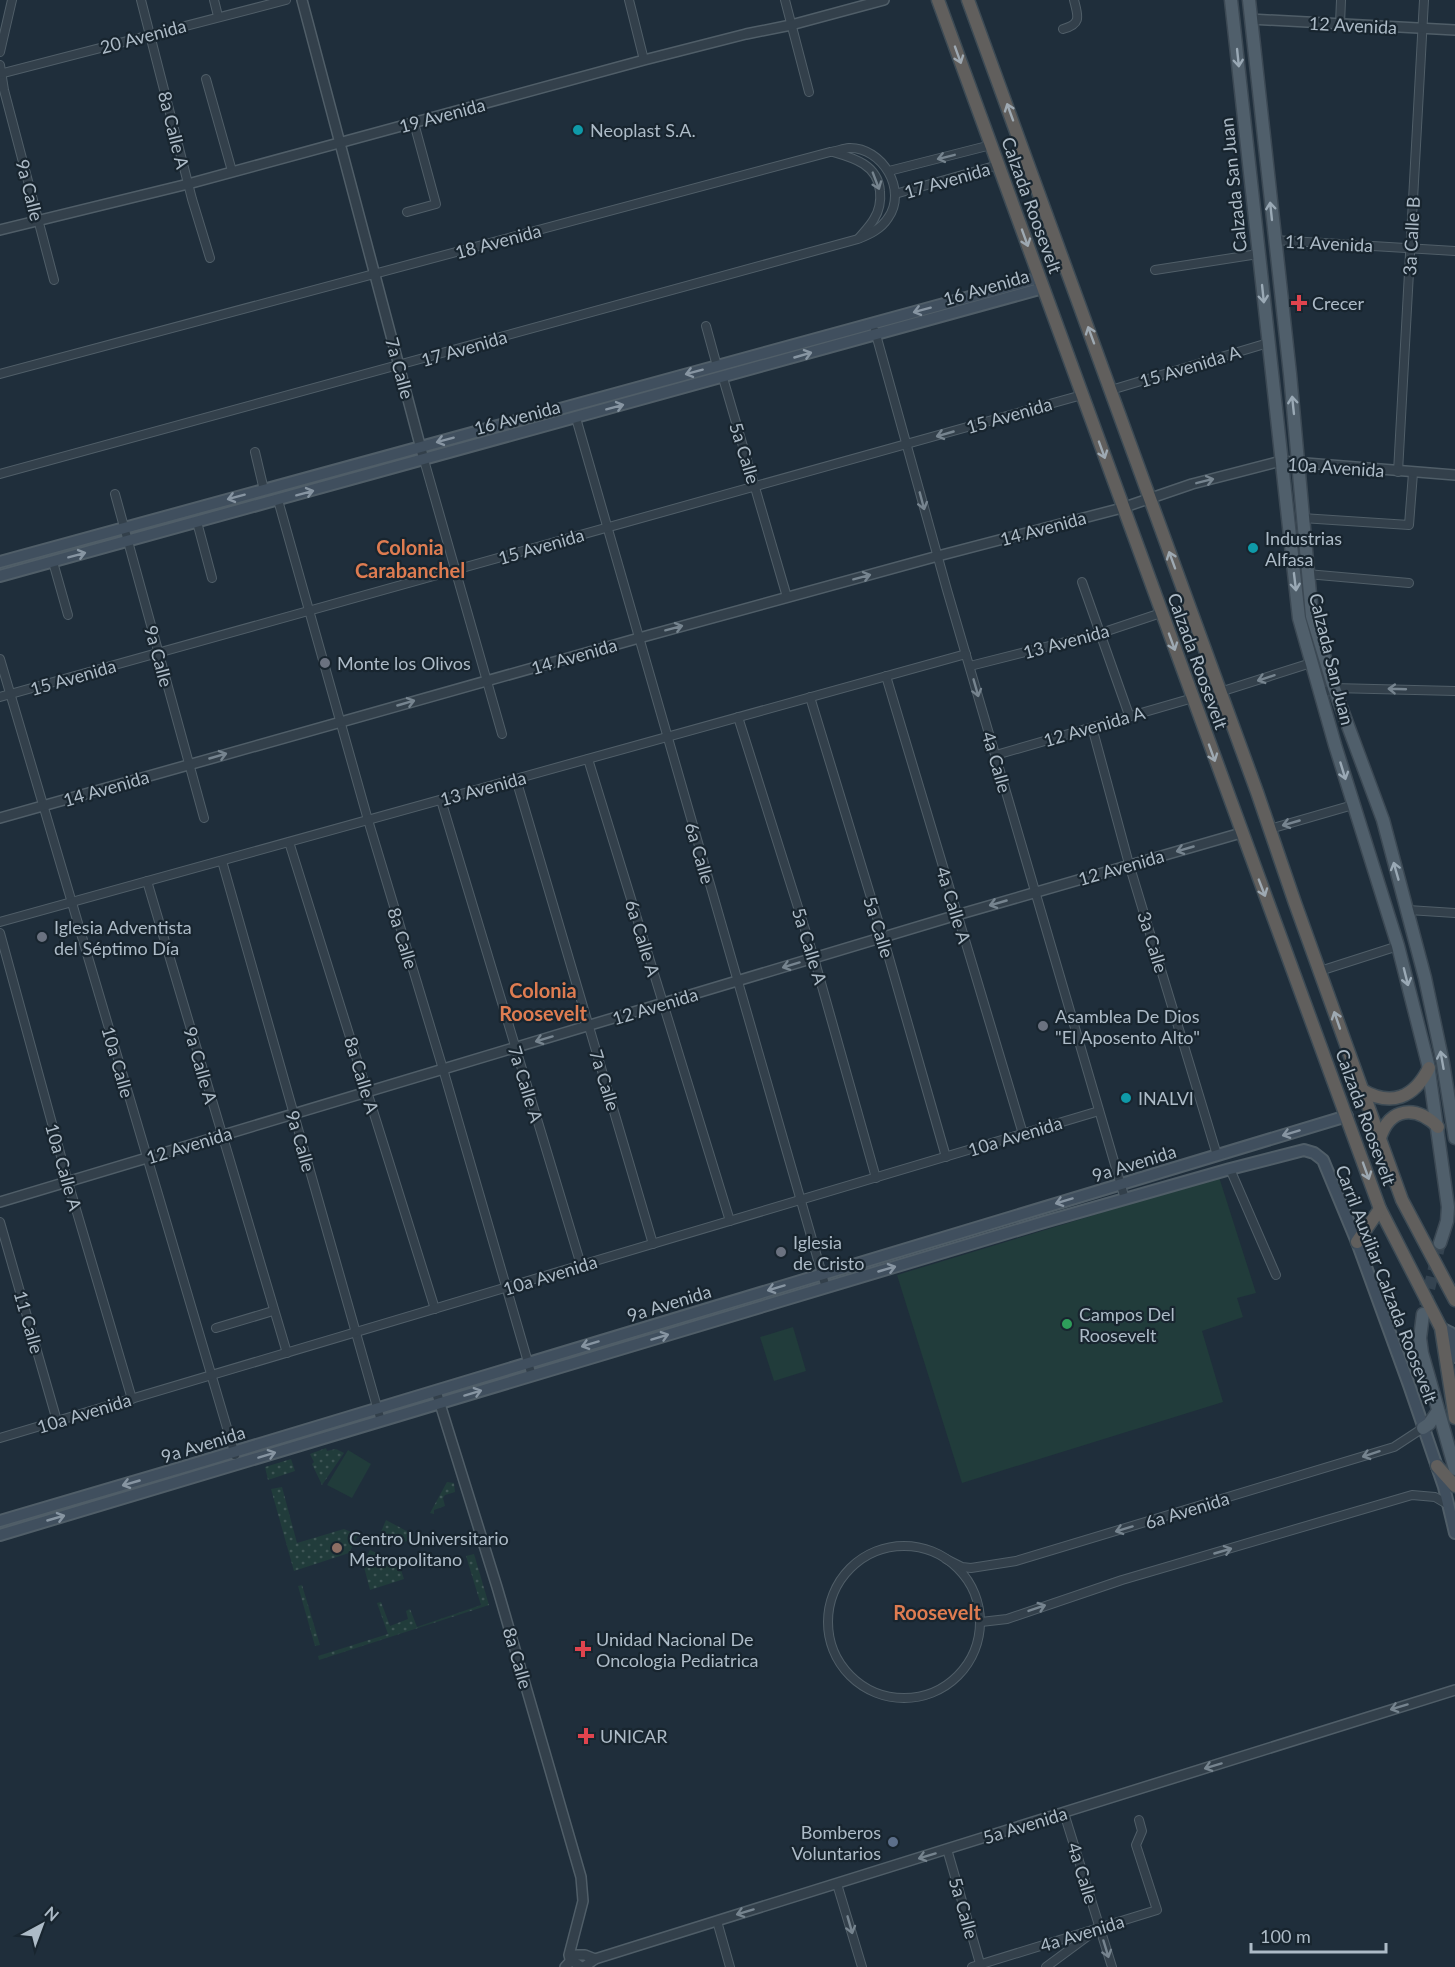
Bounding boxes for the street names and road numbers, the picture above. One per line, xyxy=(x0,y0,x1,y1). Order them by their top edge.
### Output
street label: 12 Avenida xyxy=(1308,12,1398,38)
street label: 20 Avenida xyxy=(98,14,188,58)
street label: 8a Calle A xyxy=(154,89,194,172)
street label: 19 Avenida xyxy=(397,93,487,137)
street label: Calzada San Juan xyxy=(1215,117,1251,253)
street label: Calzada Roosevelt xyxy=(997,134,1067,277)
street label: 9a Calle xyxy=(12,157,48,223)
street label: 17 Avenida xyxy=(902,157,992,203)
street label: 3a Calle B xyxy=(1398,196,1424,276)
street label: 18 Avenida xyxy=(453,219,543,263)
street label: 11 Avenida xyxy=(1284,230,1374,256)
street label: 16 Avenida xyxy=(941,264,1031,310)
street label: 17 Avenida xyxy=(419,325,509,371)
street label: 7a Calle xyxy=(381,335,419,401)
street label: 15 Avenida A xyxy=(1137,340,1244,392)
street label: 15 Avenida xyxy=(964,392,1054,438)
street label: 16 Avenida xyxy=(472,395,562,439)
street label: 5a Calle xyxy=(725,420,765,486)
street label: 10a Avenida xyxy=(1287,453,1385,481)
street label: 14 Avenida xyxy=(998,506,1088,550)
street label: 15 Avenida xyxy=(496,523,586,569)
street label: Calzada Roosevelt xyxy=(1163,590,1233,733)
street label: Calzada San Juan xyxy=(1305,591,1359,727)
street label: 13 Avenida xyxy=(1021,619,1111,663)
street label: 9a Calle xyxy=(140,623,178,689)
street label: 14 Avenida xyxy=(529,633,619,679)
street label: 15 Avenida xyxy=(28,654,118,700)
street label: 12 Avenida A xyxy=(1041,701,1148,751)
street label: 4a Calle xyxy=(978,729,1016,795)
street label: 14 Avenida xyxy=(61,765,151,811)
street label: 13 Avenida xyxy=(438,766,528,810)
street label: 6a Calle xyxy=(681,820,719,886)
street label: 12 Avenida xyxy=(1076,844,1166,890)
street label: 4a Calle A xyxy=(932,864,976,947)
street label: 5a Calle xyxy=(859,894,899,960)
street label: 6a Calle A xyxy=(621,897,665,980)
street label: 8a Calle xyxy=(383,905,423,971)
street label: 5a Calle A xyxy=(788,905,832,988)
street label: 3a Calle xyxy=(1133,909,1173,975)
street label: 12 Avenida xyxy=(610,983,700,1029)
street label: 10a Calle xyxy=(97,1024,139,1100)
street label: 9a Calle A xyxy=(180,1024,223,1107)
street label: 8a Calle A xyxy=(340,1034,384,1117)
street label: 7a Calle A xyxy=(504,1043,548,1126)
street label: Calzada Roosevelt xyxy=(1331,1046,1401,1189)
street label: 7a Calle xyxy=(585,1047,625,1113)
street label: 9a Calle xyxy=(282,1108,320,1174)
street label: 10a Avenida xyxy=(965,1111,1065,1161)
street label: 10a Calle A xyxy=(41,1121,87,1214)
street label: 12 Avenida xyxy=(144,1122,234,1168)
street label: 9a Avenida xyxy=(1089,1140,1179,1186)
street label: Carril Auxiliar Calzada Roosevelt xyxy=(1331,1162,1443,1407)
street label: 10a Avenida xyxy=(500,1250,600,1300)
street label: 9a Avenida xyxy=(624,1280,714,1326)
street label: 11 Calle xyxy=(10,1288,48,1356)
street label: 10a Avenida xyxy=(34,1388,134,1438)
street label: 9a Avenida xyxy=(158,1421,248,1467)
street label: 6a Avenida xyxy=(1142,1487,1232,1533)
street label: 8a Calle xyxy=(499,1625,537,1691)
street label: 5a Avenida xyxy=(980,1802,1070,1848)
street label: 4a Calle xyxy=(1063,1840,1103,1906)
street label: 5a Calle xyxy=(945,1875,983,1941)
street label: 4a Avenida xyxy=(1037,1910,1127,1956)

